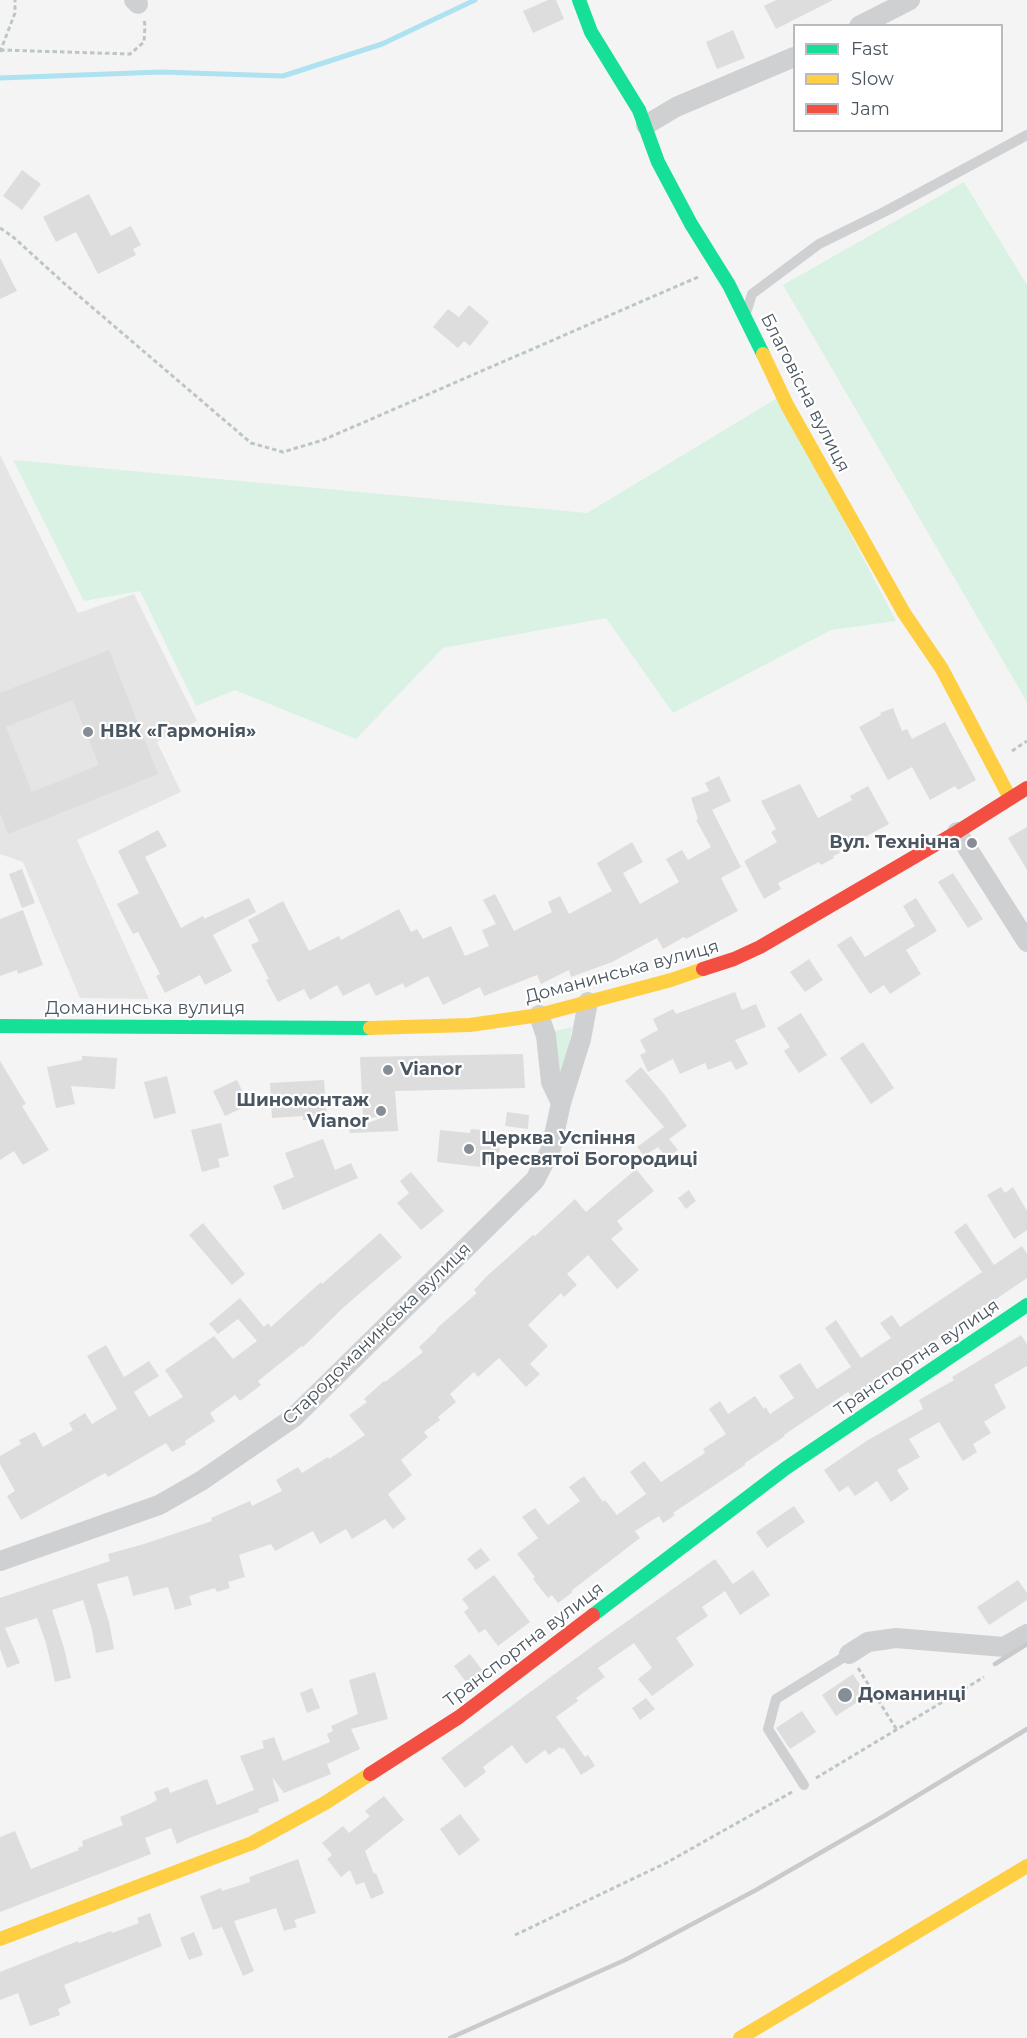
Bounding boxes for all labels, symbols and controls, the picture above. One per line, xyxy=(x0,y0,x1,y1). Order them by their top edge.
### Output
legend xyxy=(793,24,1003,132)
text: Fast xyxy=(851,38,889,60)
text: Slow xyxy=(851,68,894,90)
text: Jam xyxy=(851,98,890,120)
street label: Благовісна вулиця xyxy=(756,310,854,476)
place label: НВК «Гармонія» xyxy=(100,721,256,743)
marker: НВК «Гармонія» xyxy=(81,725,95,739)
place label: Вул. Технічна xyxy=(829,832,960,854)
marker: Вул. Технічна xyxy=(965,836,979,850)
street label: Доманинська вулиця xyxy=(523,936,721,1008)
street label: Доманинська вулиця xyxy=(45,998,245,1020)
place label: Vianor xyxy=(400,1059,462,1081)
marker: Vianor xyxy=(381,1063,395,1077)
place label: Шиномонтаж Vianor xyxy=(236,1090,369,1132)
marker: Шиномонтаж Vianor xyxy=(374,1104,388,1118)
place label: Церква Успіння Пресвятої Богородиці xyxy=(481,1128,698,1170)
marker: Церква Успіння Пресвятої Богородиці xyxy=(462,1142,476,1156)
street label: Стародоманинська вулиця xyxy=(278,1238,476,1430)
street label: Транспортна вулиця xyxy=(830,1295,1004,1421)
street label: Транспортна вулиця xyxy=(440,1578,608,1712)
place label: Доманинці xyxy=(858,1684,966,1706)
marker: Доманинці xyxy=(836,1686,854,1704)

